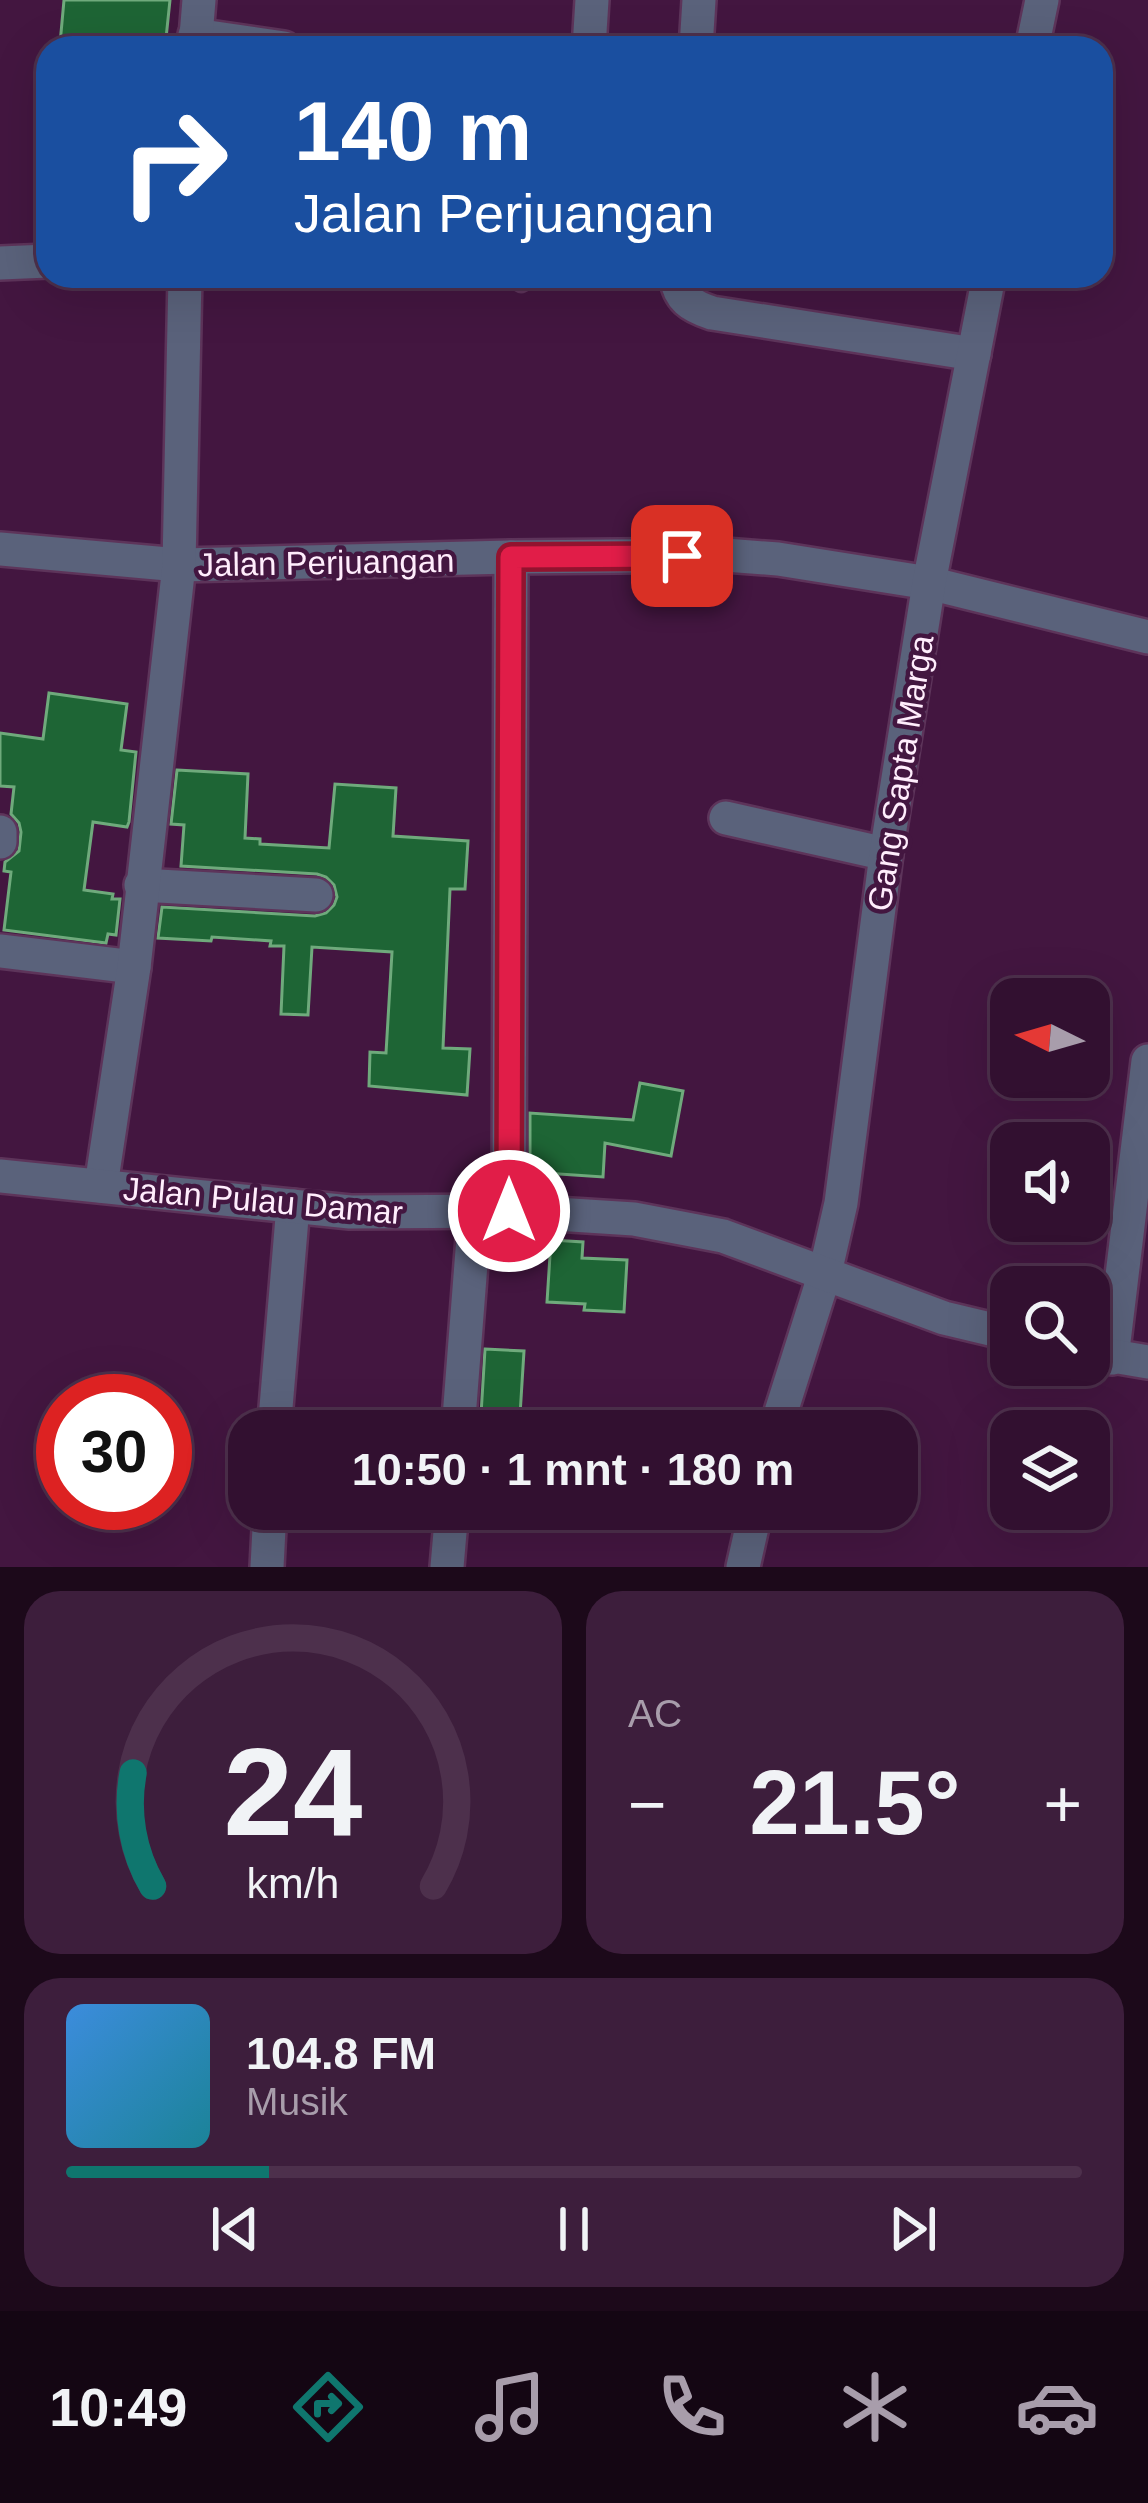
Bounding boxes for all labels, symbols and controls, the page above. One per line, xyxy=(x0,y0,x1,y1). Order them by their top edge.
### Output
icon: right xyxy=(96,84,252,240)
text: 140 m xyxy=(294,84,532,178)
text: Jalan Perjuangan xyxy=(294,183,714,243)
pin xyxy=(631,505,733,607)
icon: arrive xyxy=(649,523,715,589)
street label: Jalan Perjuangan xyxy=(197,542,455,583)
street label: Gang Sapta Marga xyxy=(860,632,941,914)
north arrow xyxy=(990,978,1110,1098)
map controls xyxy=(990,978,1110,1530)
button: sound xyxy=(990,1122,1110,1242)
position arrow xyxy=(446,1148,572,1274)
street label: Jalan Pulau Damar xyxy=(122,1170,404,1231)
button: search xyxy=(990,1266,1110,1386)
speed limit sign: 30 xyxy=(36,1374,192,1530)
button: layers xyxy=(990,1410,1110,1530)
text: 10:50 · 1 mnt · 180 m xyxy=(352,1444,794,1495)
text: AC xyxy=(628,1692,682,1735)
text: 24 xyxy=(224,1722,362,1861)
text: 21.5° xyxy=(749,1753,961,1853)
text: − xyxy=(628,1767,667,1841)
text: + xyxy=(1043,1767,1082,1841)
text: km/h xyxy=(247,1858,339,1906)
text: 104.8 FM xyxy=(246,2028,436,2079)
text: Musik xyxy=(246,2080,348,2123)
icon: previous xyxy=(202,2196,268,2262)
icon: pause xyxy=(541,2196,607,2262)
icon: next xyxy=(880,2196,946,2262)
icon: directions xyxy=(286,2365,370,2449)
icon: music xyxy=(468,2365,552,2449)
icon: phone xyxy=(650,2365,734,2449)
icon: climate xyxy=(833,2365,917,2449)
icon: car xyxy=(1015,2365,1099,2449)
text: 10:49 xyxy=(49,2377,187,2437)

